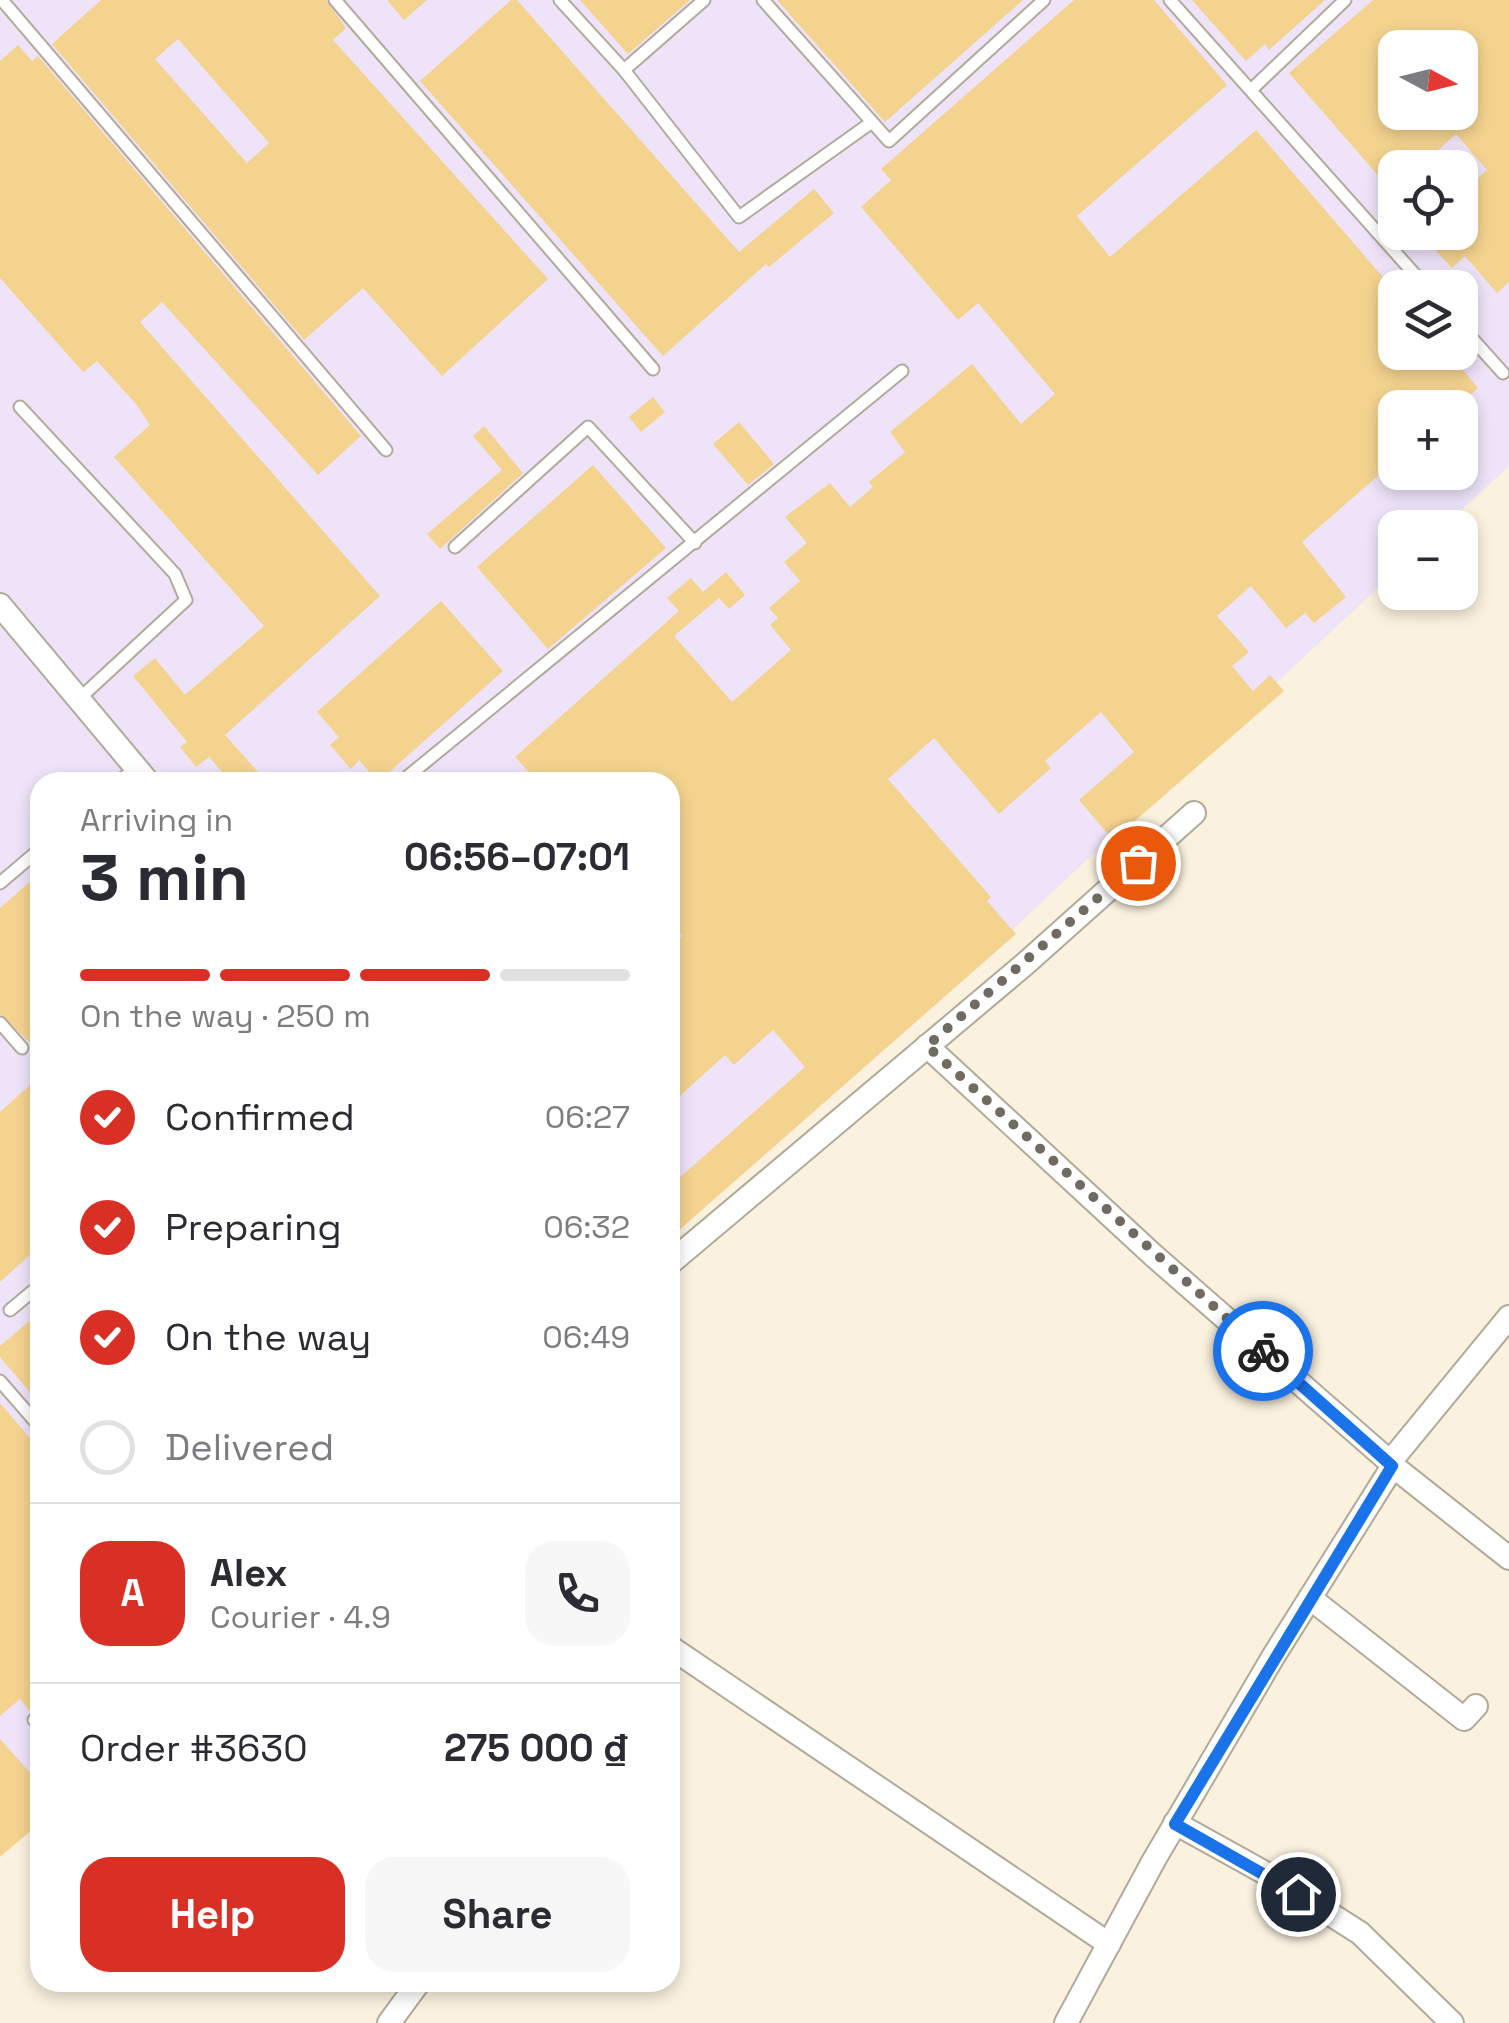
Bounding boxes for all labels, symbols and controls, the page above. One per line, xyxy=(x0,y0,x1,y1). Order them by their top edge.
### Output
north arrow xyxy=(1378,30,1478,130)
map controls xyxy=(1378,30,1478,610)
button: locate xyxy=(1378,150,1478,250)
button: layers xyxy=(1378,270,1478,370)
button: + xyxy=(1378,390,1478,490)
button: − xyxy=(1378,510,1478,610)
text: Arriving in xyxy=(80,800,233,840)
pin xyxy=(1096,821,1181,906)
text: 06:56–07:01 xyxy=(404,833,630,881)
text: 3 min xyxy=(80,836,249,919)
icon: bag xyxy=(1111,836,1166,891)
text: On the way · 250 m xyxy=(80,996,371,1036)
icon: check xyxy=(80,1090,135,1145)
text: Confirmed xyxy=(165,1093,355,1141)
text: 06:27 xyxy=(545,1097,630,1137)
icon: check xyxy=(80,1200,135,1255)
text: Preparing xyxy=(165,1203,342,1251)
text: 06:32 xyxy=(543,1207,630,1247)
courier xyxy=(1213,1301,1313,1401)
icon: check xyxy=(80,1310,135,1365)
text: On the way xyxy=(165,1313,371,1361)
text: 06:49 xyxy=(542,1317,630,1357)
icon: bike xyxy=(1236,1324,1291,1379)
text: Delivered xyxy=(165,1423,334,1471)
button: phone xyxy=(525,1541,630,1646)
text: Alex xyxy=(210,1549,287,1597)
text: A xyxy=(120,1569,145,1617)
text: Courier · 4.9 xyxy=(210,1597,391,1637)
text: Order #3630 xyxy=(80,1724,308,1772)
text: 275 000 ₫ xyxy=(444,1724,630,1772)
pin xyxy=(1256,1852,1341,1937)
button: Help xyxy=(80,1857,345,1972)
button: Share xyxy=(365,1857,630,1972)
icon: home xyxy=(1271,1867,1326,1922)

